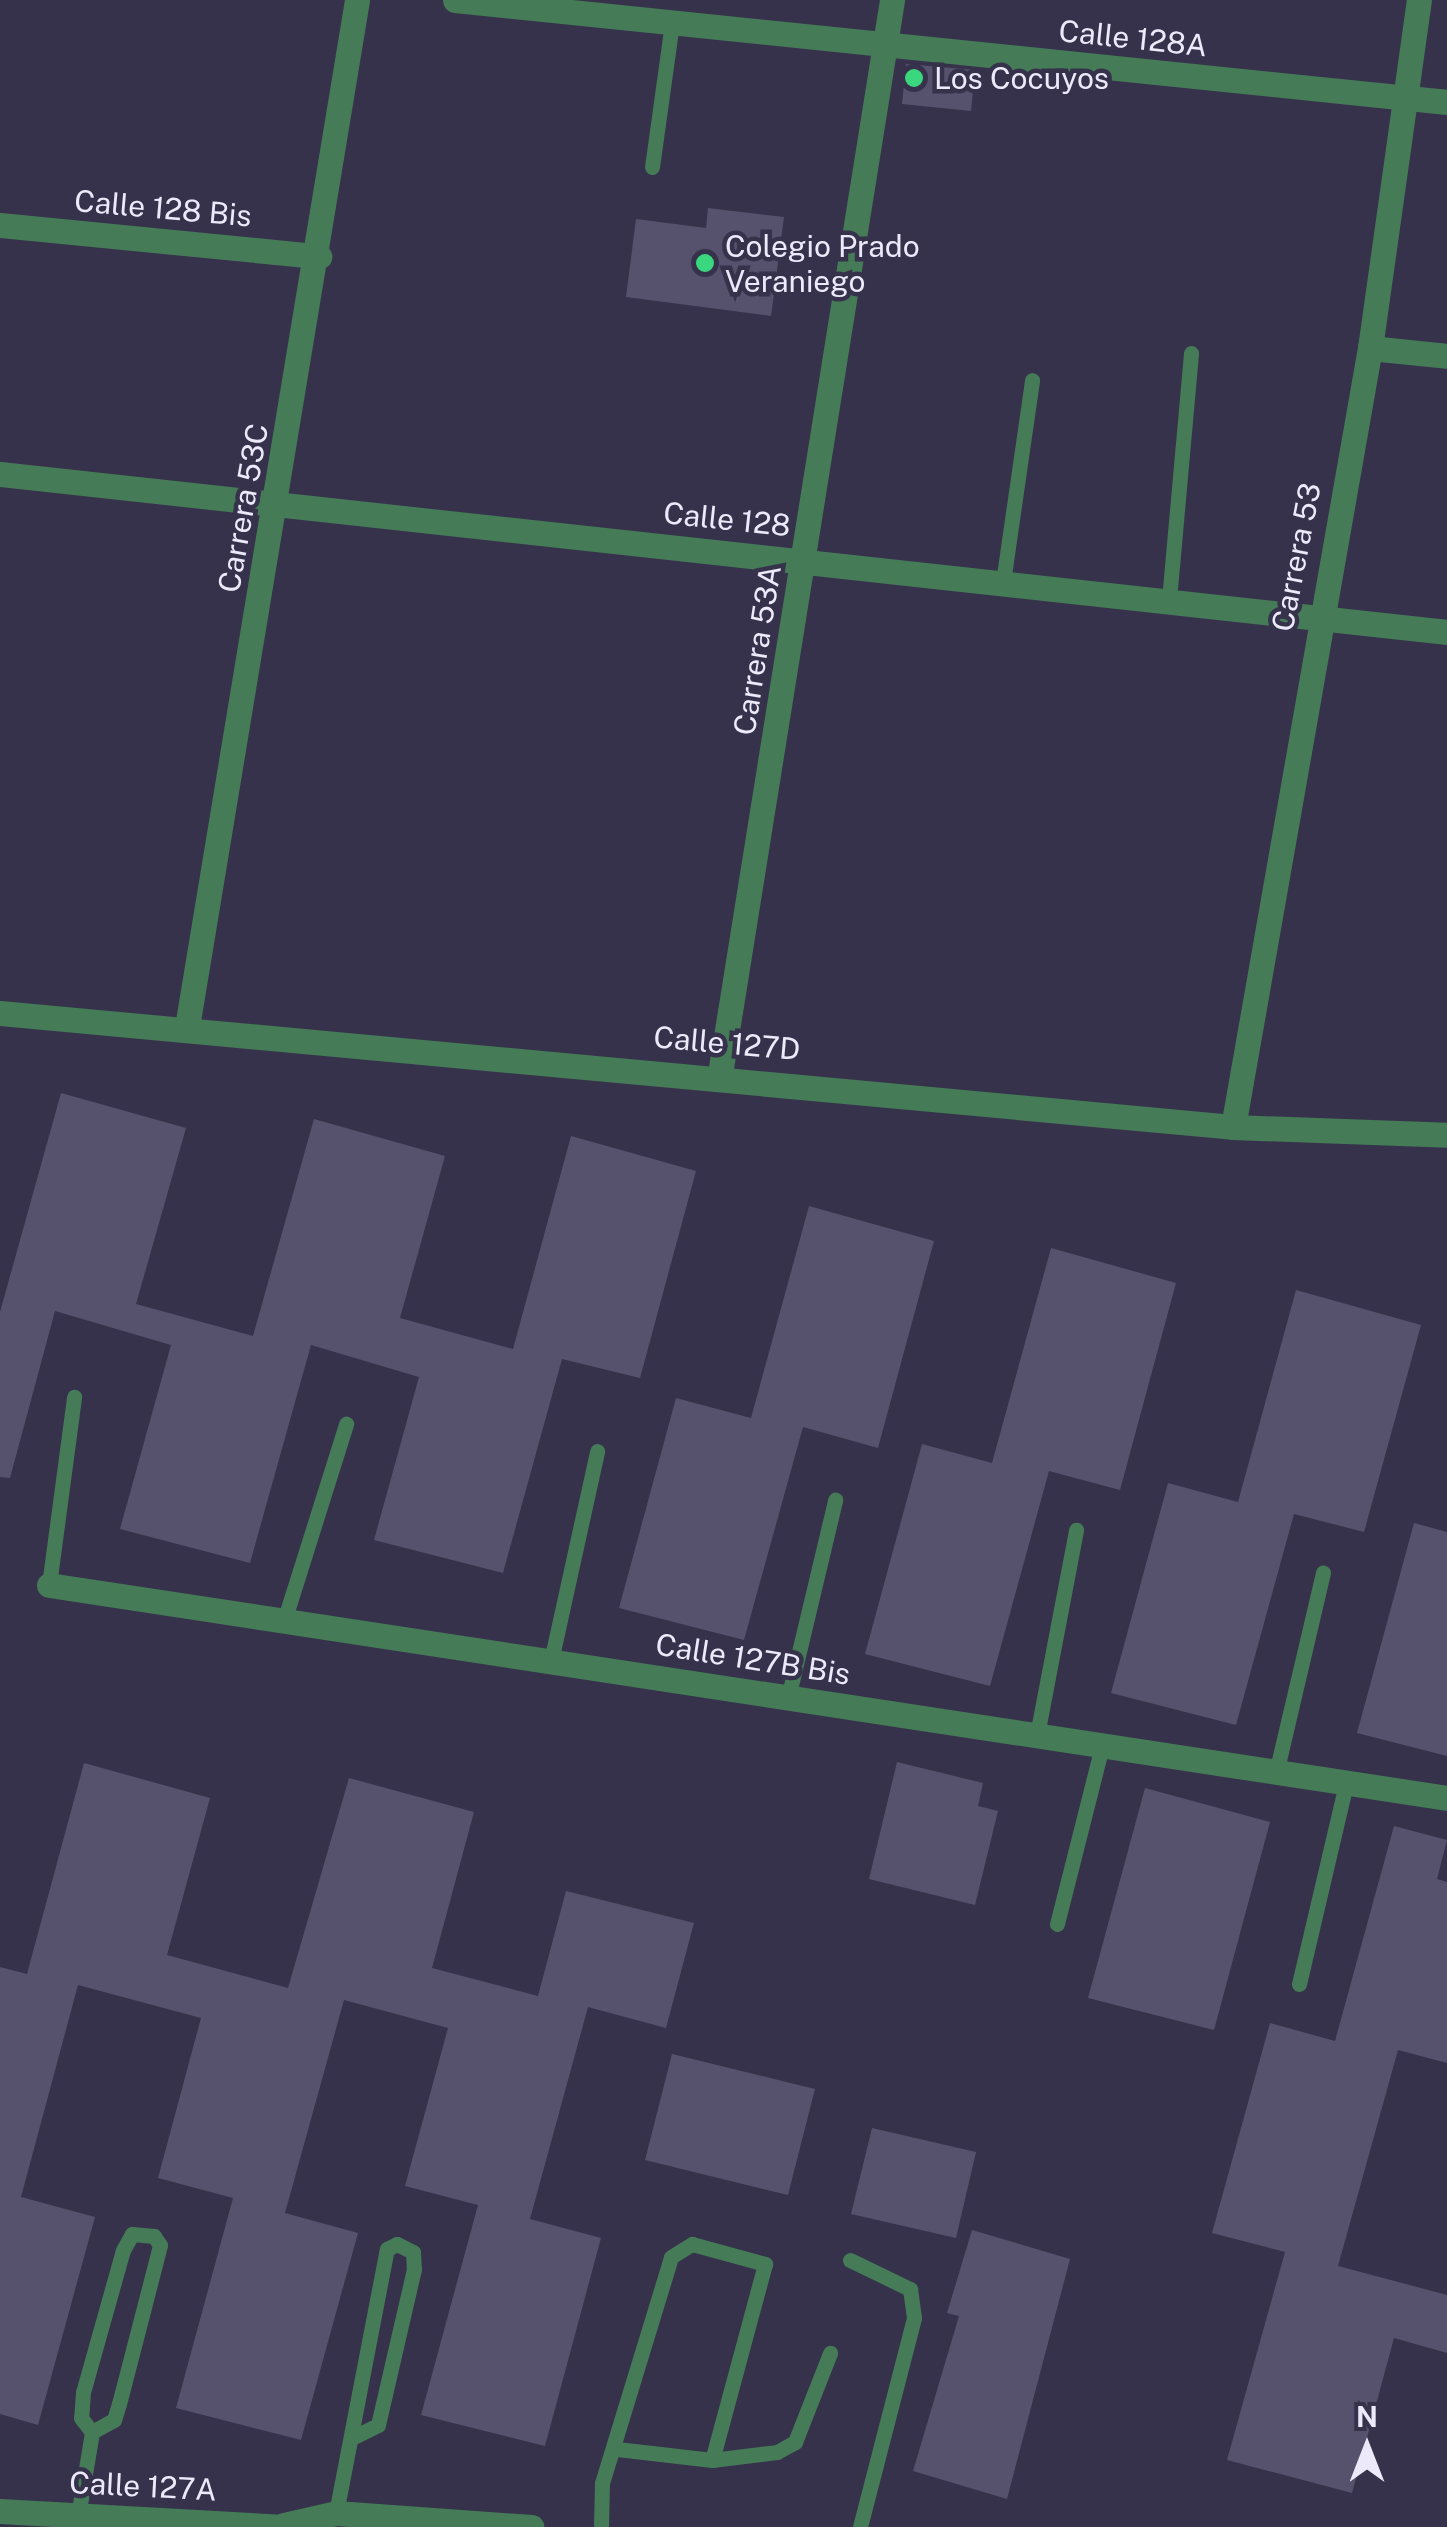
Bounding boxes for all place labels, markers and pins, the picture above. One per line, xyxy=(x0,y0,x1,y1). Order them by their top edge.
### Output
place label: Los Cocuyos xyxy=(934,60,1109,96)
marker: Los Cocuyos xyxy=(903,67,925,89)
place label: Colegio Prado Veraniego xyxy=(725,228,920,298)
marker: Colegio Prado Veraniego xyxy=(694,252,716,274)

